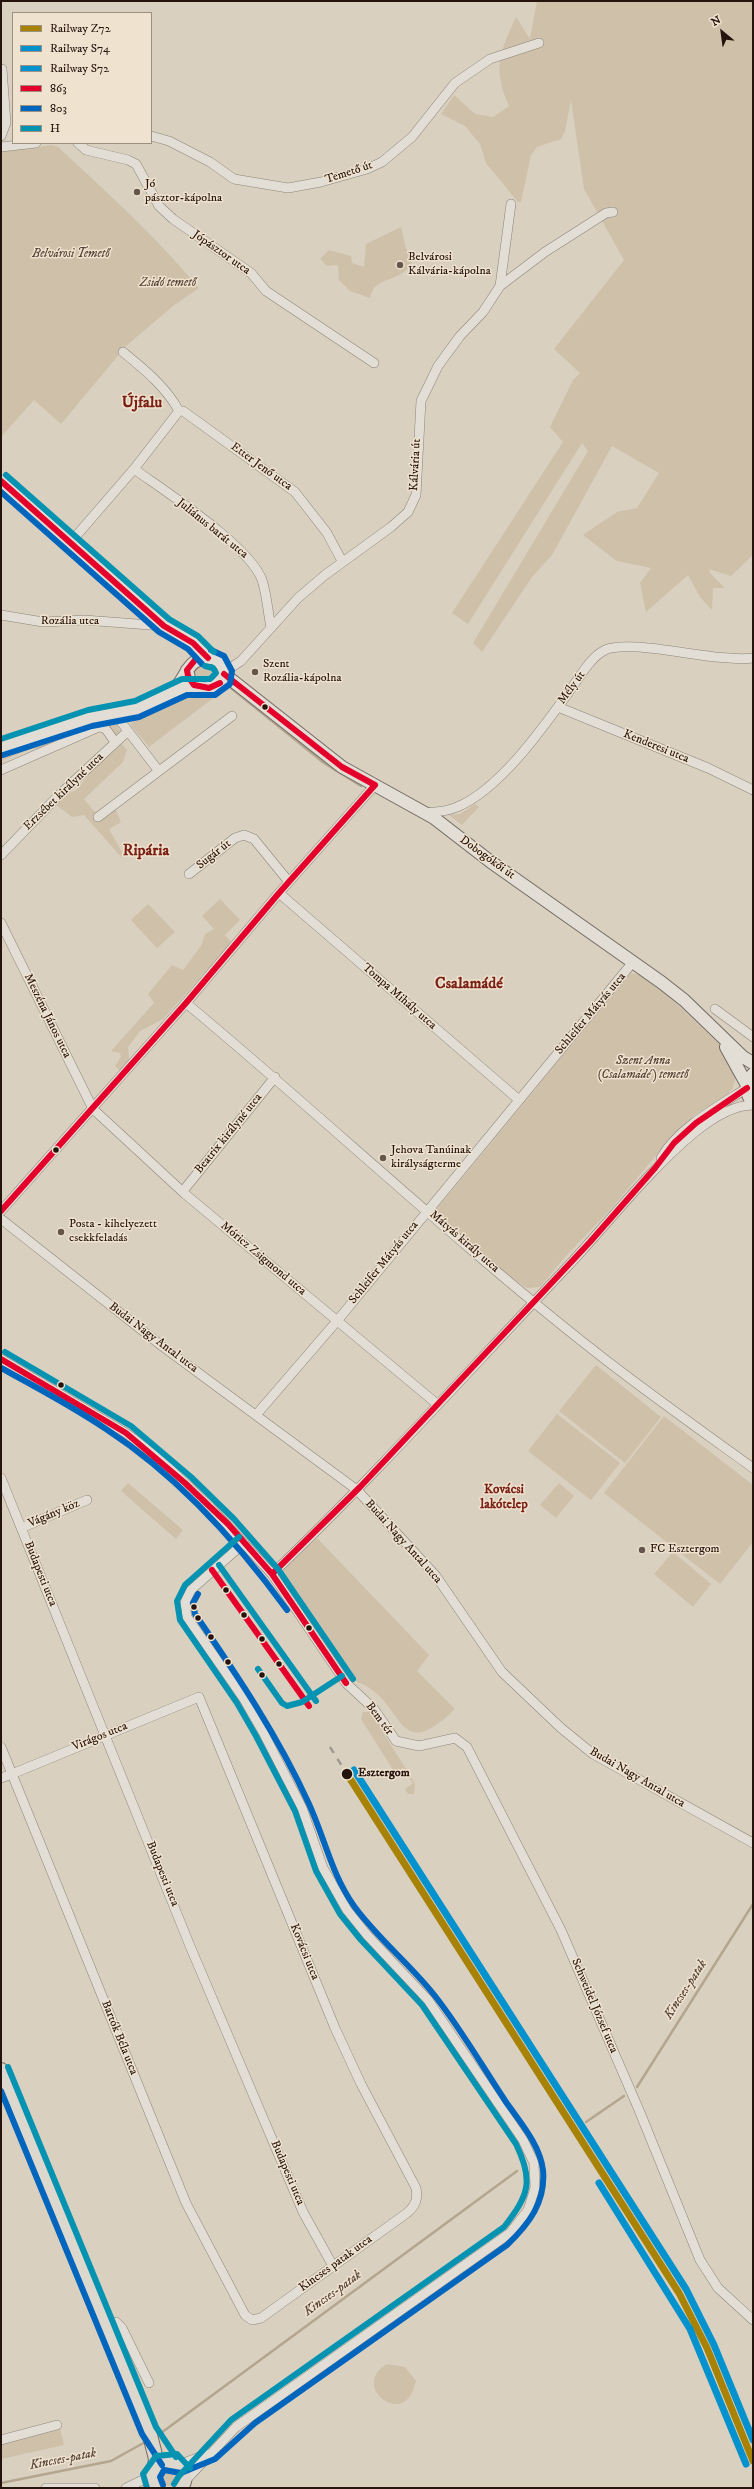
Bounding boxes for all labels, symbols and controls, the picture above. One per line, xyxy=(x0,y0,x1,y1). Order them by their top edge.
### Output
legend xyxy=(12,12,152,144)
north arrow xyxy=(702,12,742,52)
text: N xyxy=(709,13,724,30)
text: Railway Z72 xyxy=(50,21,111,36)
text: Railway S74 xyxy=(50,41,110,56)
text: Railway S72 xyxy=(50,61,109,76)
text: 863 xyxy=(50,81,67,96)
text: 803 xyxy=(50,101,67,116)
text: H xyxy=(50,121,60,136)
street label: Temető út xyxy=(324,159,374,187)
place label: Jó pásztor-kápolna xyxy=(145,178,222,206)
marker: Jó pásztor-kápolna xyxy=(132,187,142,197)
street label: Jópásztor utca xyxy=(189,228,253,278)
park label: Belvárosi Temető xyxy=(32,248,110,262)
place label: Belvárosi Kálvária-kápolna xyxy=(408,251,491,279)
marker: Belvárosi Kálvária-kápolna xyxy=(395,260,405,270)
park label: Zsidó temető xyxy=(140,277,196,291)
district label: Újfalu xyxy=(122,394,162,414)
street label: Kálvária út xyxy=(407,439,425,491)
street label: Etter Jenő utca xyxy=(228,440,294,494)
street label: Juliánus barát utca xyxy=(174,496,250,562)
street label: Rozália utca xyxy=(41,615,99,629)
place label: Szent Rozália-kápolna xyxy=(263,658,342,686)
marker: Szent Rozália-kápolna xyxy=(250,667,260,677)
street label: Mély út xyxy=(555,669,589,707)
unlabelled marker xyxy=(260,702,270,712)
street label: Kenderesi utca xyxy=(621,727,691,767)
street label: Erzsébet királyné utca xyxy=(21,750,107,834)
street label: Dobogókői út xyxy=(457,833,517,883)
street label: Sugár út xyxy=(194,837,234,873)
district label: Ripária xyxy=(123,842,169,862)
street label: Tompa Mihály utca xyxy=(359,961,439,1033)
street label: Schleifer Mátyás utca xyxy=(553,970,629,1058)
street label: Meszéna János utca xyxy=(20,971,74,1061)
district label: Csalamádé xyxy=(435,975,503,995)
park label: Szent Anna (Csalamádé) temető xyxy=(598,1055,688,1083)
street label: Beatrix királyné utca xyxy=(192,1091,266,1177)
place label: Jehova Tanúinak királyságterme xyxy=(391,1144,471,1172)
unlabelled marker xyxy=(51,1145,61,1155)
marker: Jehova Tanúinak királyságterme xyxy=(378,1153,388,1163)
street label: Mátyás király utca xyxy=(426,1208,502,1276)
place label: Posta - kihelyezett csekkfeladás xyxy=(69,1218,157,1246)
street label: Móricz Zsigmond utca xyxy=(217,1219,309,1299)
street label: Schleifer Mátyás utca xyxy=(346,1219,422,1307)
marker: Posta - kihelyezett csekkfeladás xyxy=(56,1227,66,1237)
street label: Budai Nagy Antal utca xyxy=(106,1300,200,1376)
unlabelled marker xyxy=(56,1380,66,1390)
district label: Kovácsi lakótelep xyxy=(480,1482,528,1513)
street label: Vágány köz xyxy=(26,1497,82,1531)
street label: Budai Nagy Antal utca xyxy=(362,1497,444,1587)
street label: Budapesti utca xyxy=(20,1539,60,1609)
place label: FC Esztergom xyxy=(650,1543,720,1557)
marker: FC Esztergom xyxy=(637,1545,647,1555)
unlabelled marker xyxy=(221,1585,231,1595)
unlabelled marker xyxy=(189,1602,199,1612)
unlabelled marker xyxy=(239,1610,249,1620)
unlabelled marker xyxy=(193,1613,203,1623)
unlabelled marker xyxy=(304,1623,314,1633)
unlabelled marker xyxy=(206,1632,216,1642)
unlabelled marker xyxy=(257,1634,267,1644)
unlabelled marker xyxy=(223,1657,233,1667)
unlabelled marker xyxy=(274,1659,284,1669)
unlabelled marker xyxy=(257,1670,267,1680)
street label: Bem tér xyxy=(362,1700,396,1738)
street label: Virágos utca xyxy=(70,1719,130,1755)
street label: Budai Nagy Antal utca xyxy=(587,1745,687,1811)
marker: Esztergom xyxy=(340,1767,354,1781)
place label: Esztergom xyxy=(358,1767,410,1781)
street label: Budapesti utca xyxy=(142,1839,182,1909)
street label: Kovácsi utca xyxy=(286,1922,322,1982)
street label: Schweidel József utca xyxy=(568,1957,620,2055)
water label: Kincses-patak xyxy=(661,1957,711,2023)
street label: Bartók Béla utca xyxy=(98,1999,140,2077)
street label: Budapesti utca xyxy=(267,2138,307,2208)
street label: Kincses patak utca xyxy=(297,2233,375,2295)
water label: Kincses-patak xyxy=(301,2268,365,2320)
water label: Kincses-patak xyxy=(28,2446,98,2474)

